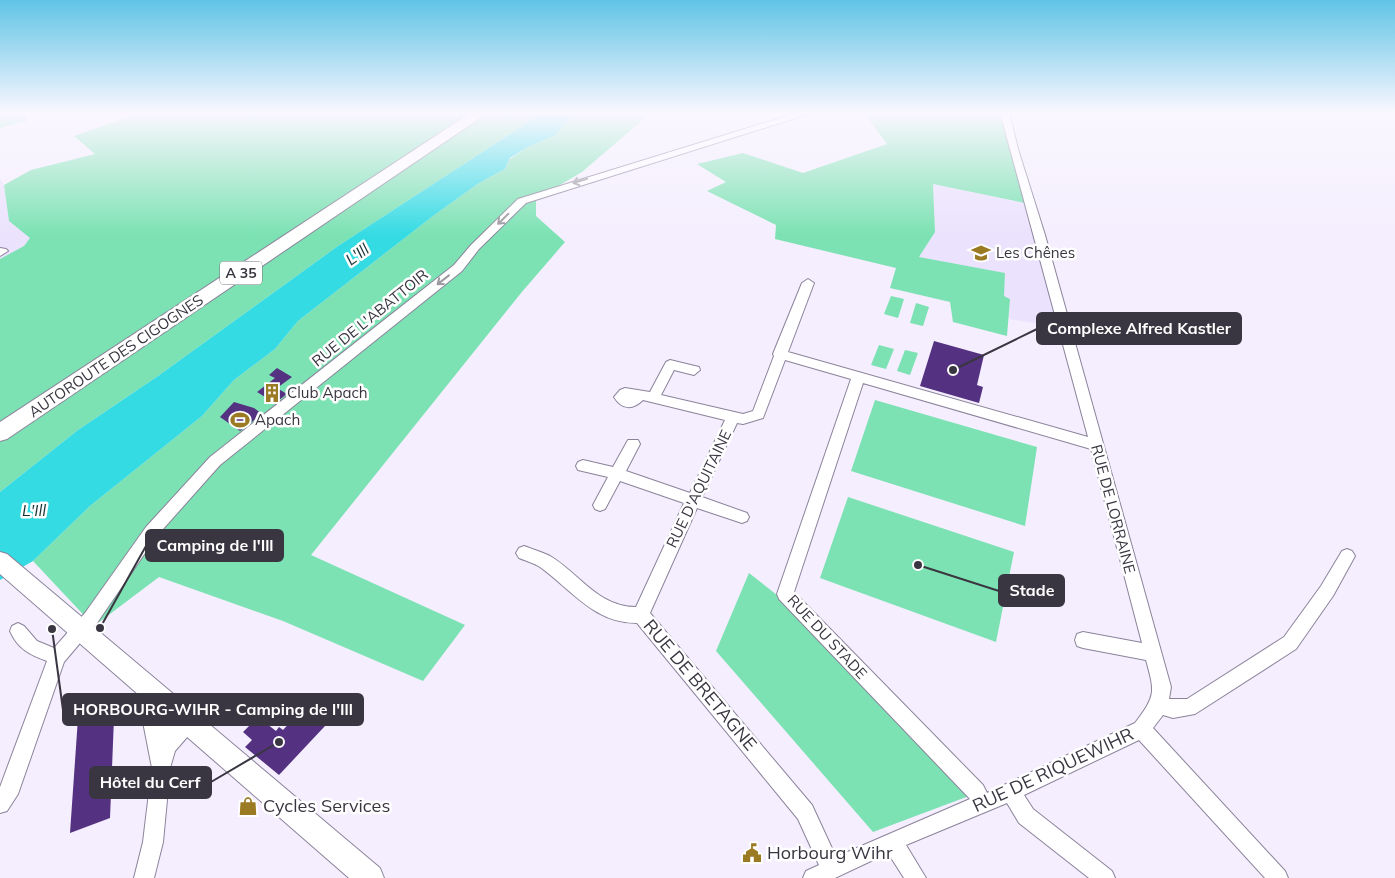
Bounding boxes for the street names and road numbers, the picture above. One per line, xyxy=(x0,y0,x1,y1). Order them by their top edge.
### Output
road number: A 35 xyxy=(220,262,262,284)
street label: RUE DE L'ABATTOIR xyxy=(308,265,432,370)
street label: AUTOROUTE DES CIGOGNES xyxy=(25,290,207,421)
street label: RUE D'AQUITAINE xyxy=(662,427,735,551)
street label: RUE DE LORRAINE xyxy=(1087,442,1140,576)
street label: RUE DU STADE xyxy=(784,591,871,683)
street label: RUE DE BRETAGNE xyxy=(639,614,762,755)
street label: RUE DE RIQUEWIHR xyxy=(969,722,1137,817)

